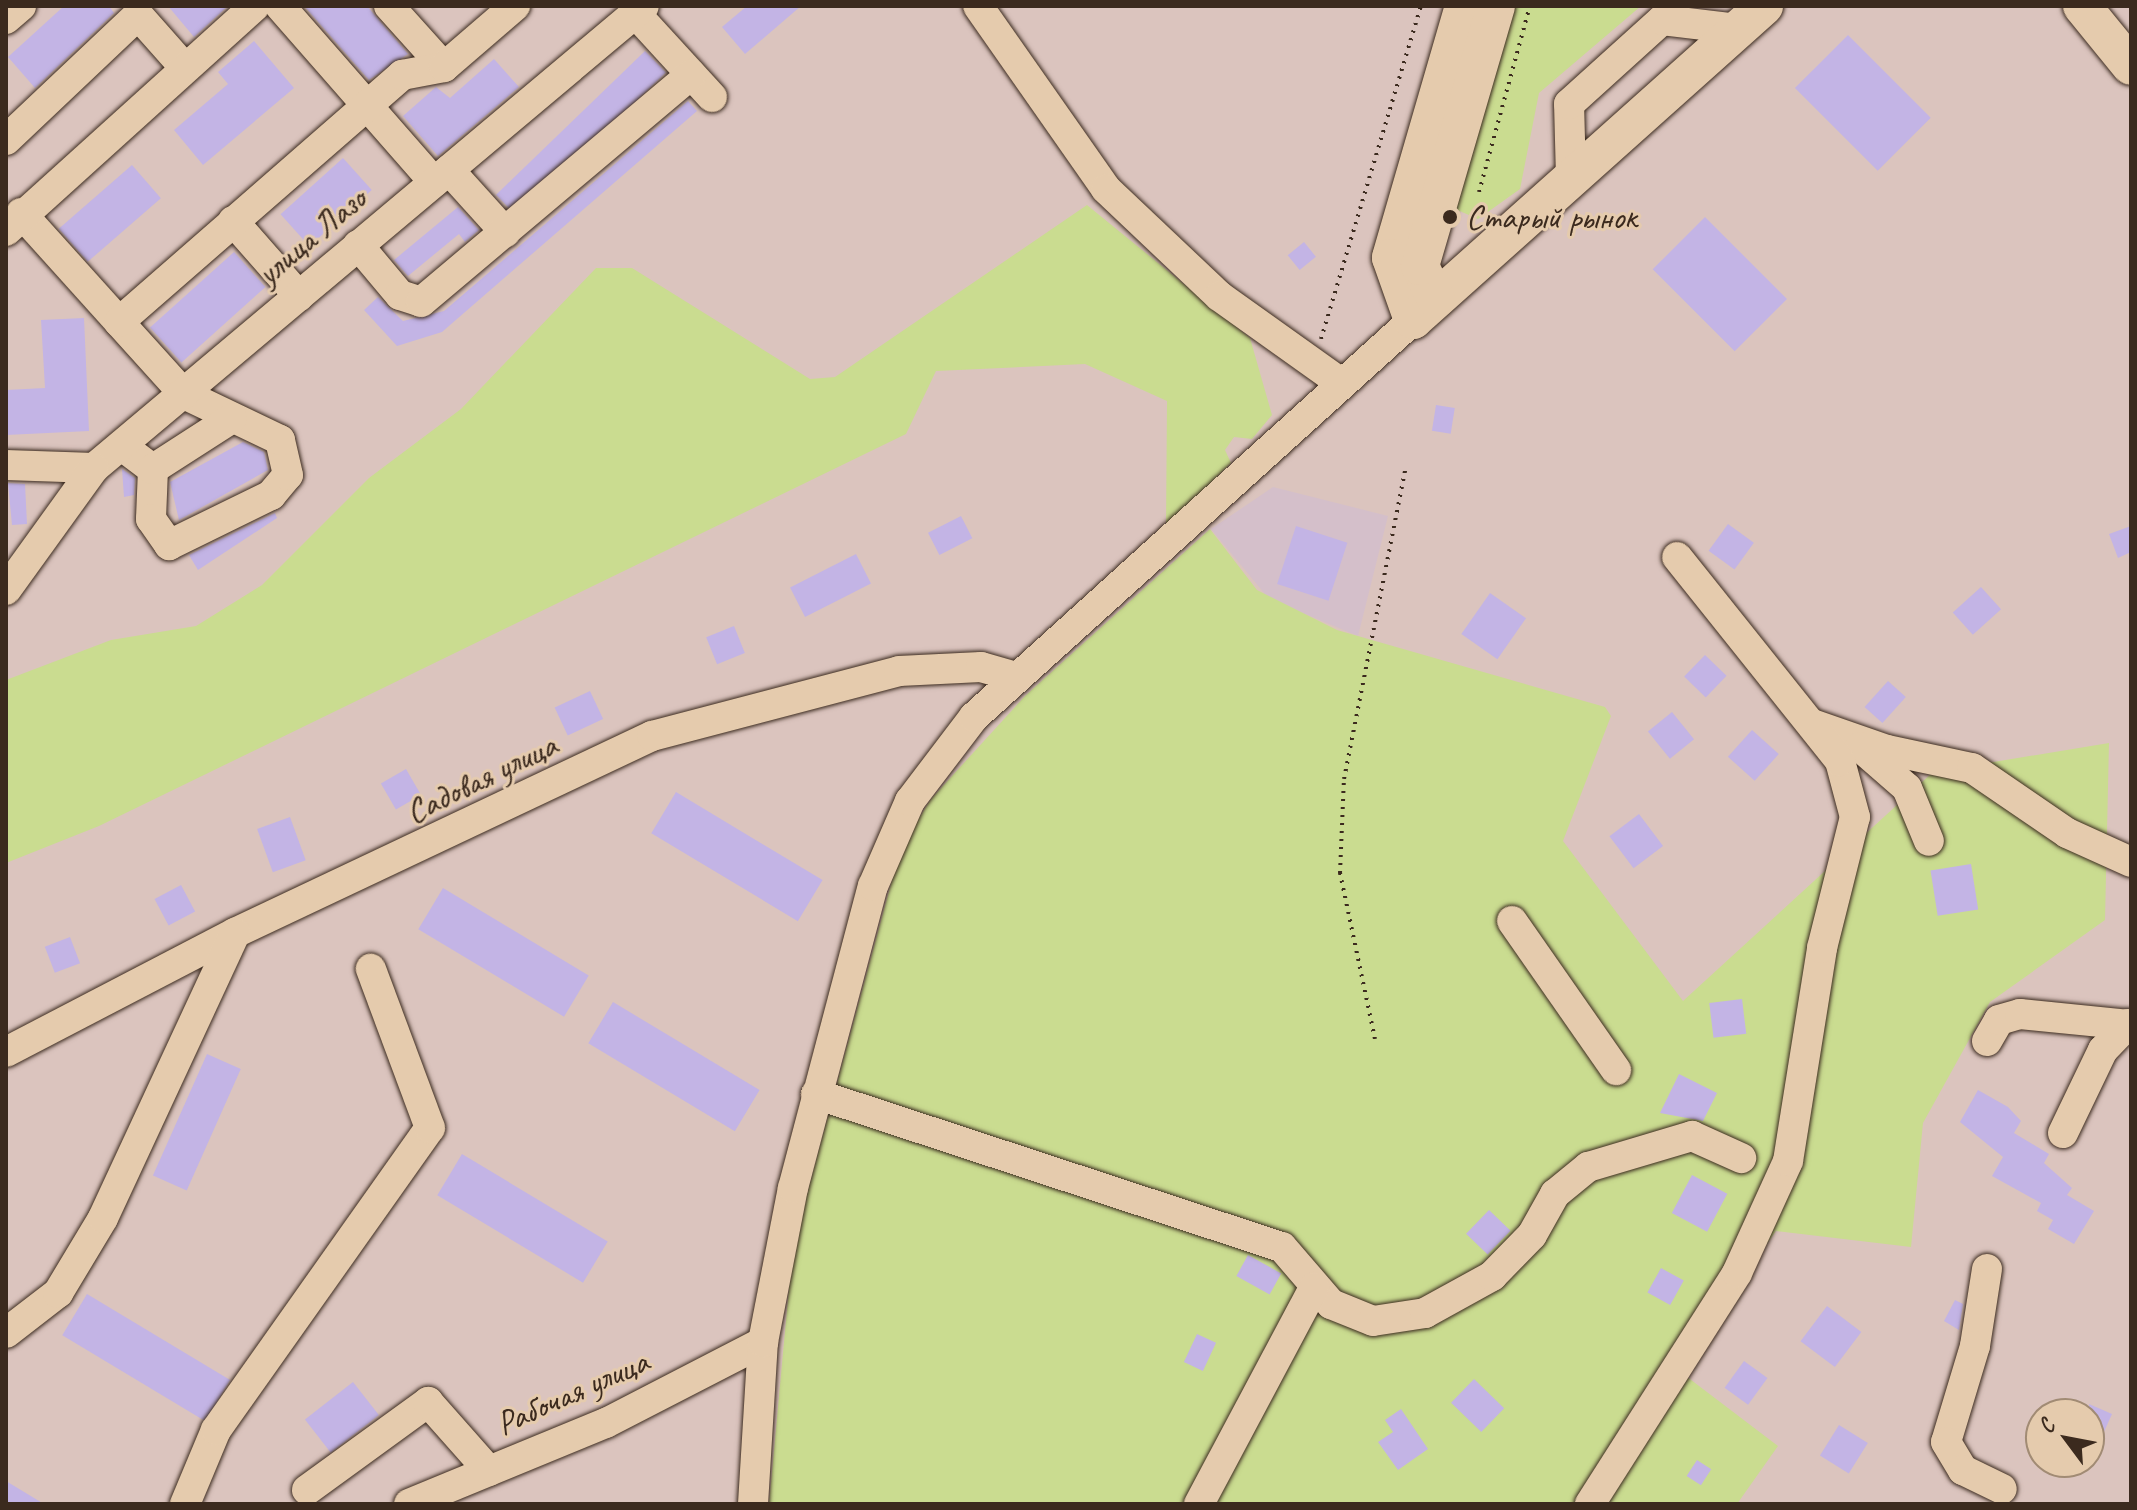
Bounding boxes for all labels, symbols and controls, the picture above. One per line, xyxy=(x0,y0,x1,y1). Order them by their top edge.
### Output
street label: улица Лазо xyxy=(248,179,374,293)
place label: Старый рынок xyxy=(1466,197,1637,237)
marker: Старый рынок xyxy=(1441,208,1459,226)
street label: Садовая улица xyxy=(398,724,564,832)
street label: Рабочая улица xyxy=(489,1340,655,1444)
north arrow xyxy=(2025,1398,2105,1478)
text: С xyxy=(2032,1414,2061,1438)

